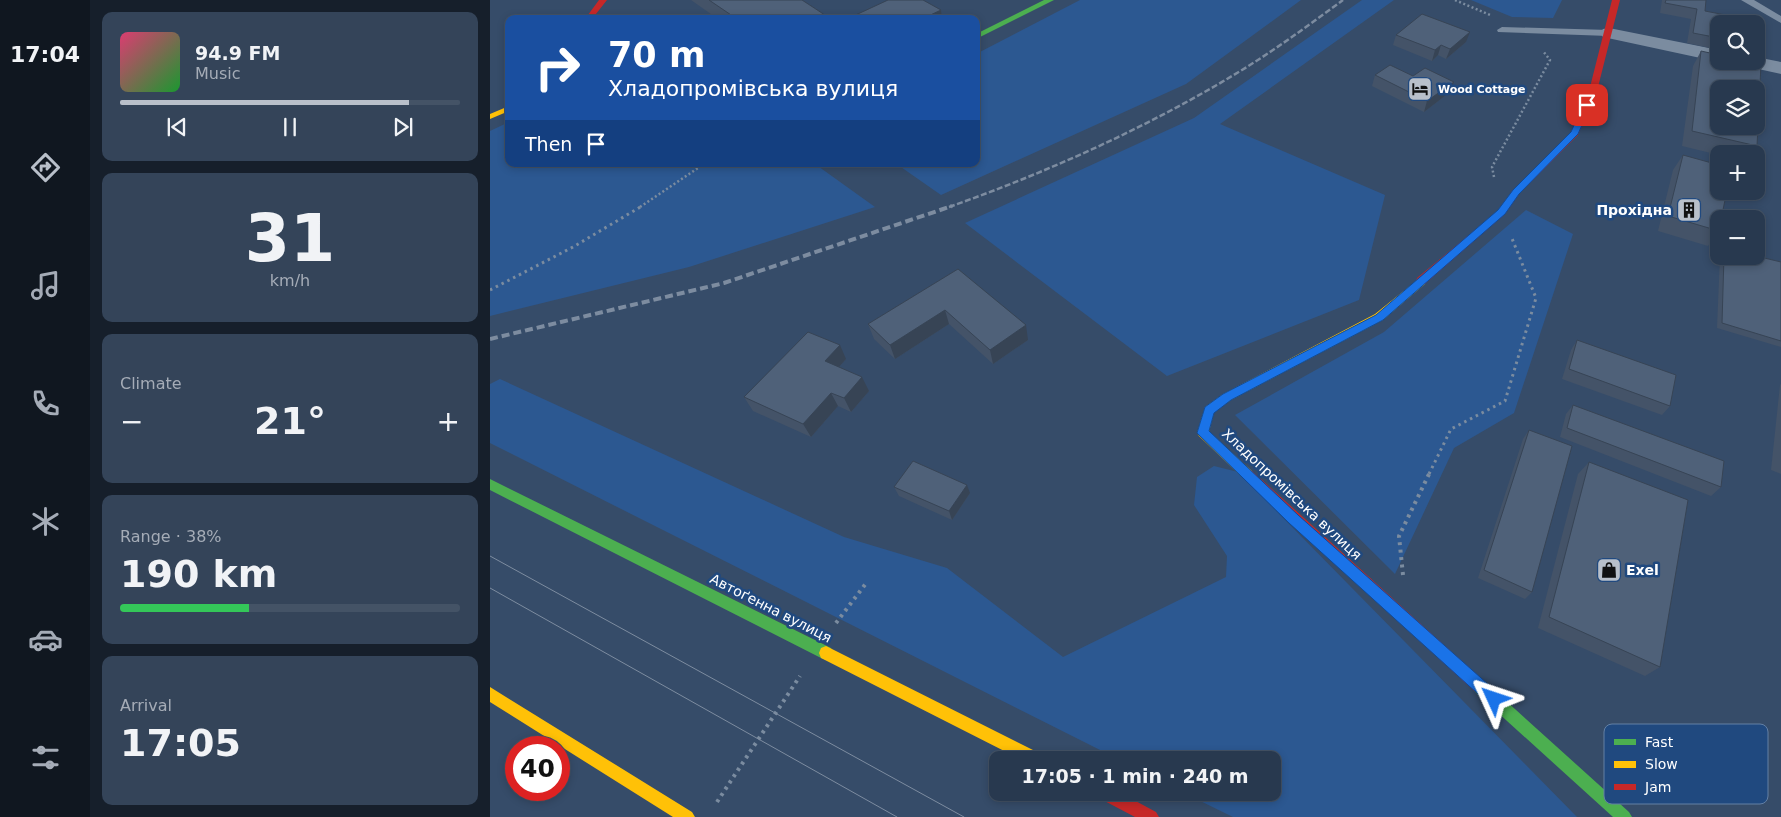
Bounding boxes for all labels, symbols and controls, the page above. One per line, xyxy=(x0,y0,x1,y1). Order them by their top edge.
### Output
map controls xyxy=(1710,15,1765,265)
button: search xyxy=(1710,15,1765,70)
icon: right xyxy=(525,35,590,100)
text: 70 m xyxy=(608,35,705,75)
text: 17:04 xyxy=(10,42,80,67)
text: 94.9 FM xyxy=(195,42,280,64)
text: Music xyxy=(195,64,241,83)
text: Хладопромівська вулиця xyxy=(608,76,898,101)
hotel icon: Wood Cottage xyxy=(1407,76,1433,102)
button: layers xyxy=(1710,80,1765,135)
place label: Wood Cottage xyxy=(1438,83,1525,96)
pin xyxy=(1566,84,1608,126)
icon: arrive xyxy=(1573,91,1601,119)
icon: previous xyxy=(163,113,191,141)
icon: pause xyxy=(276,113,304,141)
icon: next xyxy=(389,113,417,141)
icon: arrive xyxy=(582,130,610,158)
text: Then xyxy=(525,133,572,155)
button: + xyxy=(1710,145,1765,200)
icon: directions xyxy=(28,150,63,185)
building icon: Прохідна xyxy=(1676,197,1702,223)
text: 31 xyxy=(245,201,335,276)
place label: Прохідна xyxy=(1596,202,1672,218)
button: − xyxy=(1710,210,1765,265)
icon: music xyxy=(28,268,63,303)
text: km/h xyxy=(270,271,310,290)
text: Climate xyxy=(120,374,182,393)
icon: phone xyxy=(28,386,63,421)
text: 21° xyxy=(254,399,326,443)
text: − xyxy=(120,405,143,438)
text: + xyxy=(437,405,460,438)
street label: Хладопромівська вулиця xyxy=(1219,425,1365,563)
icon: climate xyxy=(28,504,63,539)
text: Range · 38% xyxy=(120,527,222,546)
text: 190 km xyxy=(120,552,277,596)
shop icon: Exel xyxy=(1596,557,1622,583)
place label: Exel xyxy=(1626,562,1659,578)
street label: Автоґенна вулиця xyxy=(707,570,835,646)
icon: car xyxy=(28,622,63,657)
position arrow xyxy=(1467,672,1519,724)
text: Arrival xyxy=(120,696,172,715)
text: 17:05 xyxy=(120,721,241,765)
legend xyxy=(1604,724,1768,804)
text: Fast xyxy=(1645,734,1674,750)
speed limit sign: 40 xyxy=(505,736,570,801)
icon: filters xyxy=(28,740,63,775)
text: Slow xyxy=(1645,756,1678,772)
text: 17:05 · 1 min · 240 m xyxy=(1021,765,1249,787)
text: Jam xyxy=(1644,779,1671,795)

